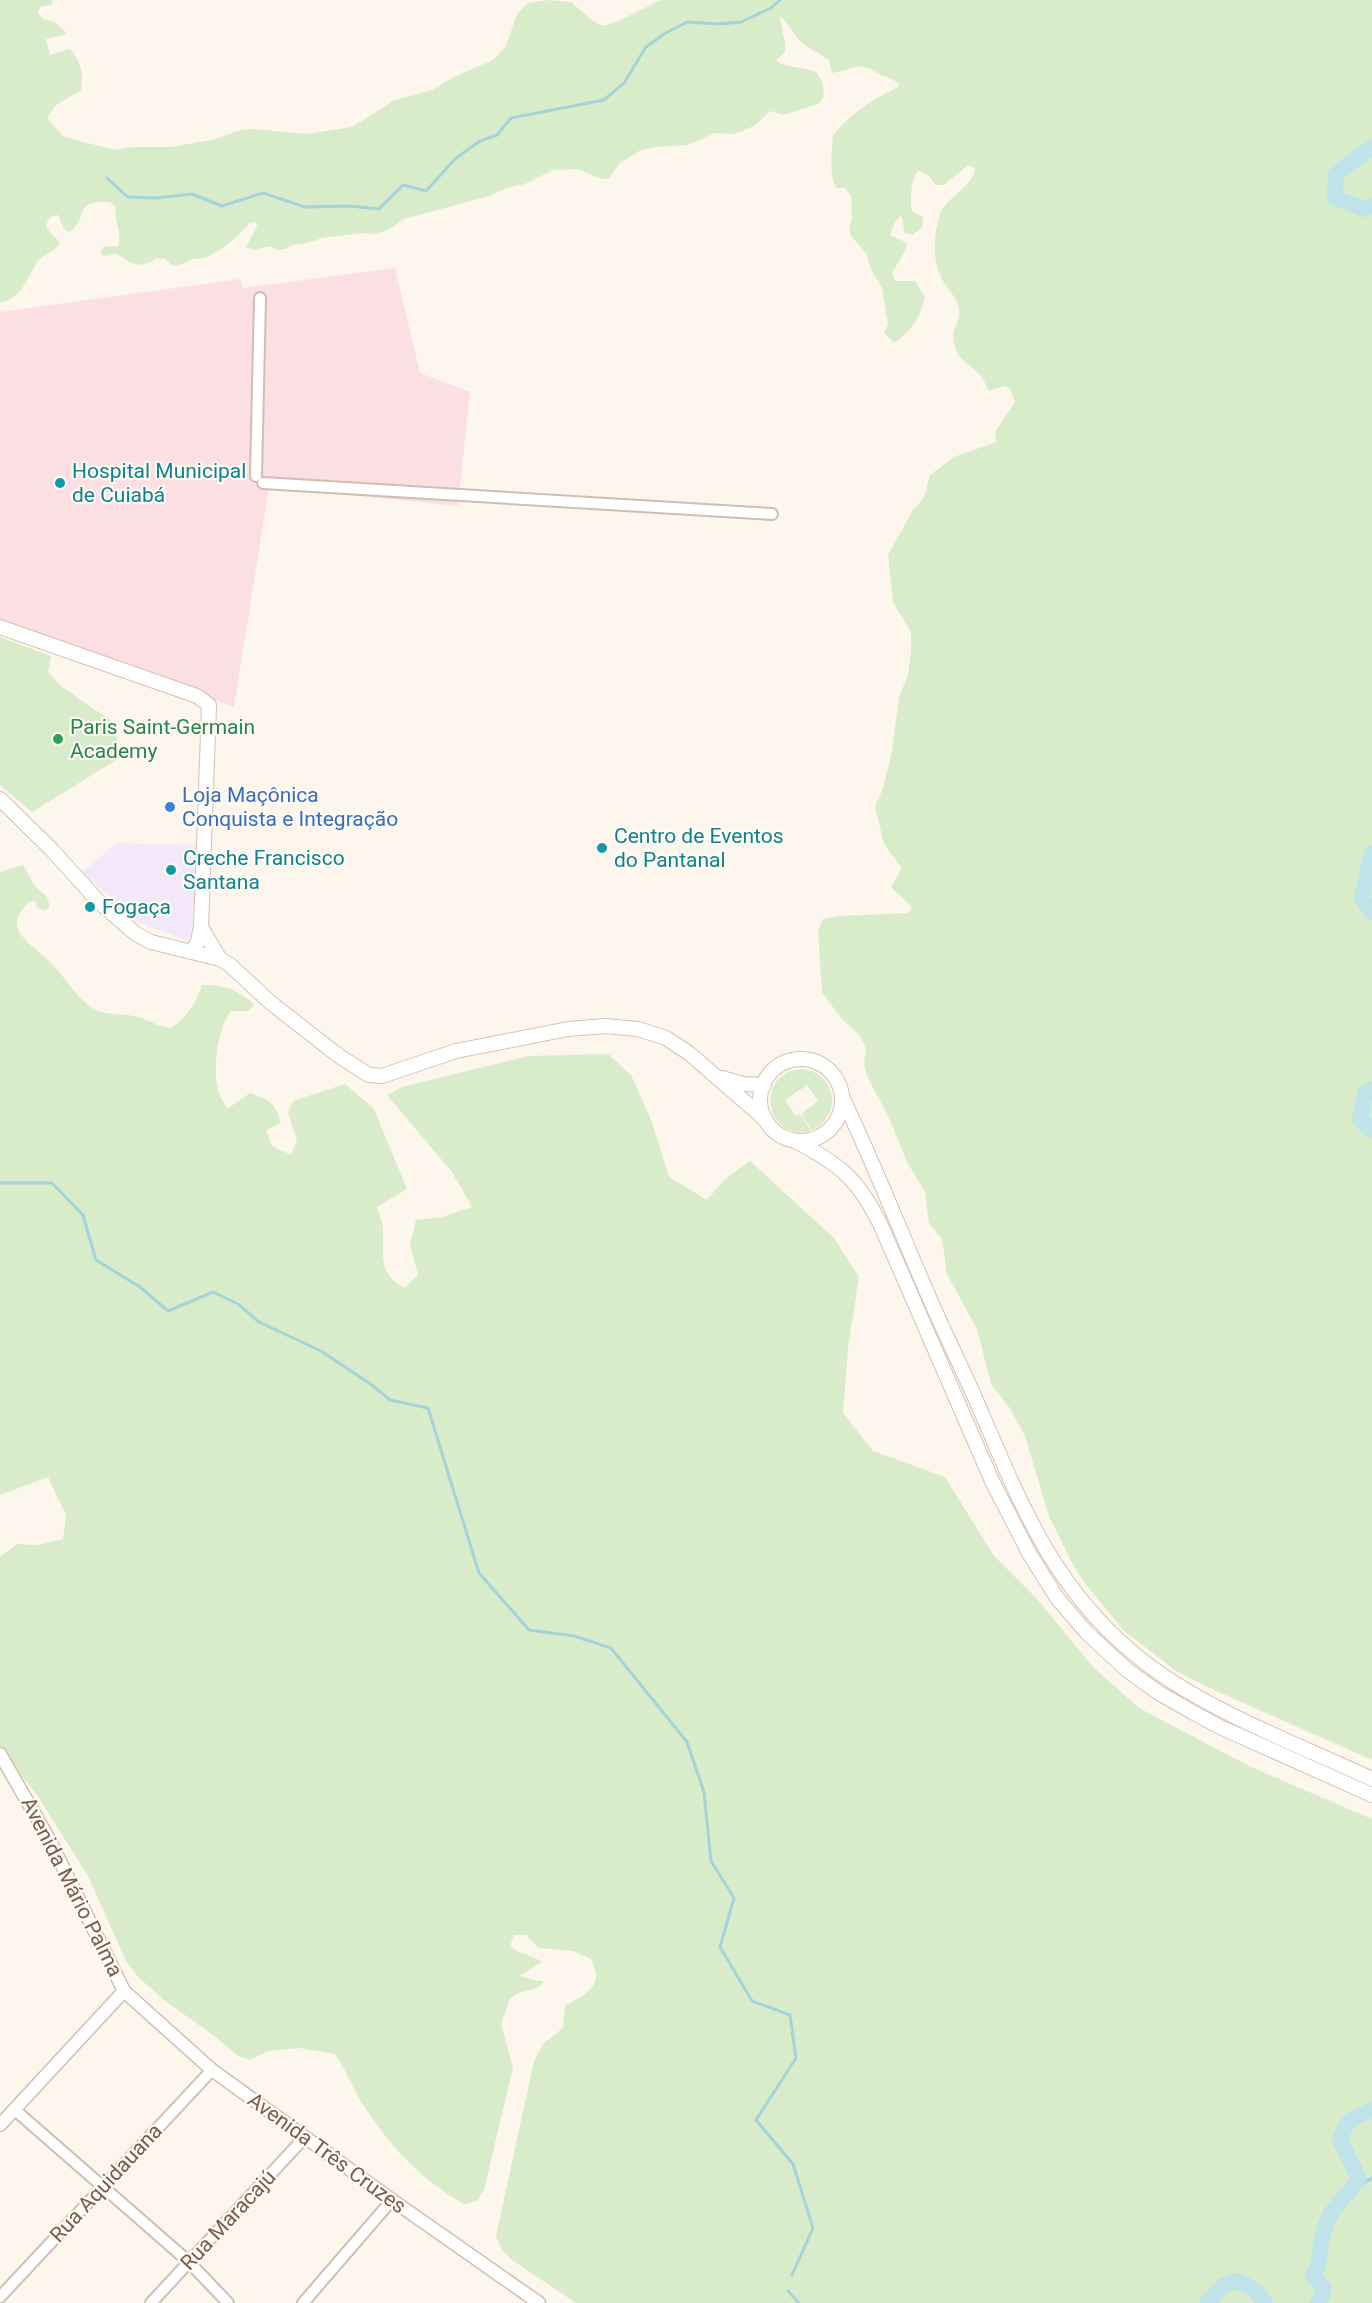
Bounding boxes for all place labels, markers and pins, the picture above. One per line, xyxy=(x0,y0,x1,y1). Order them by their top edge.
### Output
place label: Hospital Municipal de Cuiabá xyxy=(72,459,246,507)
marker: Hospital Municipal de Cuiabá xyxy=(53,476,67,490)
place label: Paris Saint-Germain Academy xyxy=(70,715,255,763)
marker: Paris Saint-Germain Academy xyxy=(51,732,65,746)
place label: Loja Maçônica Conquista e Integração xyxy=(182,783,398,831)
marker: Loja Maçônica Conquista e Integração xyxy=(163,800,177,814)
place label: Centro de Eventos do Pantanal xyxy=(614,824,783,872)
marker: Centro de Eventos do Pantanal xyxy=(595,841,609,855)
place label: Creche Francisco Santana xyxy=(183,846,345,894)
marker: Creche Francisco Santana xyxy=(164,863,178,877)
place label: Fogaça xyxy=(102,895,171,919)
marker: Fogaça xyxy=(83,900,97,914)

